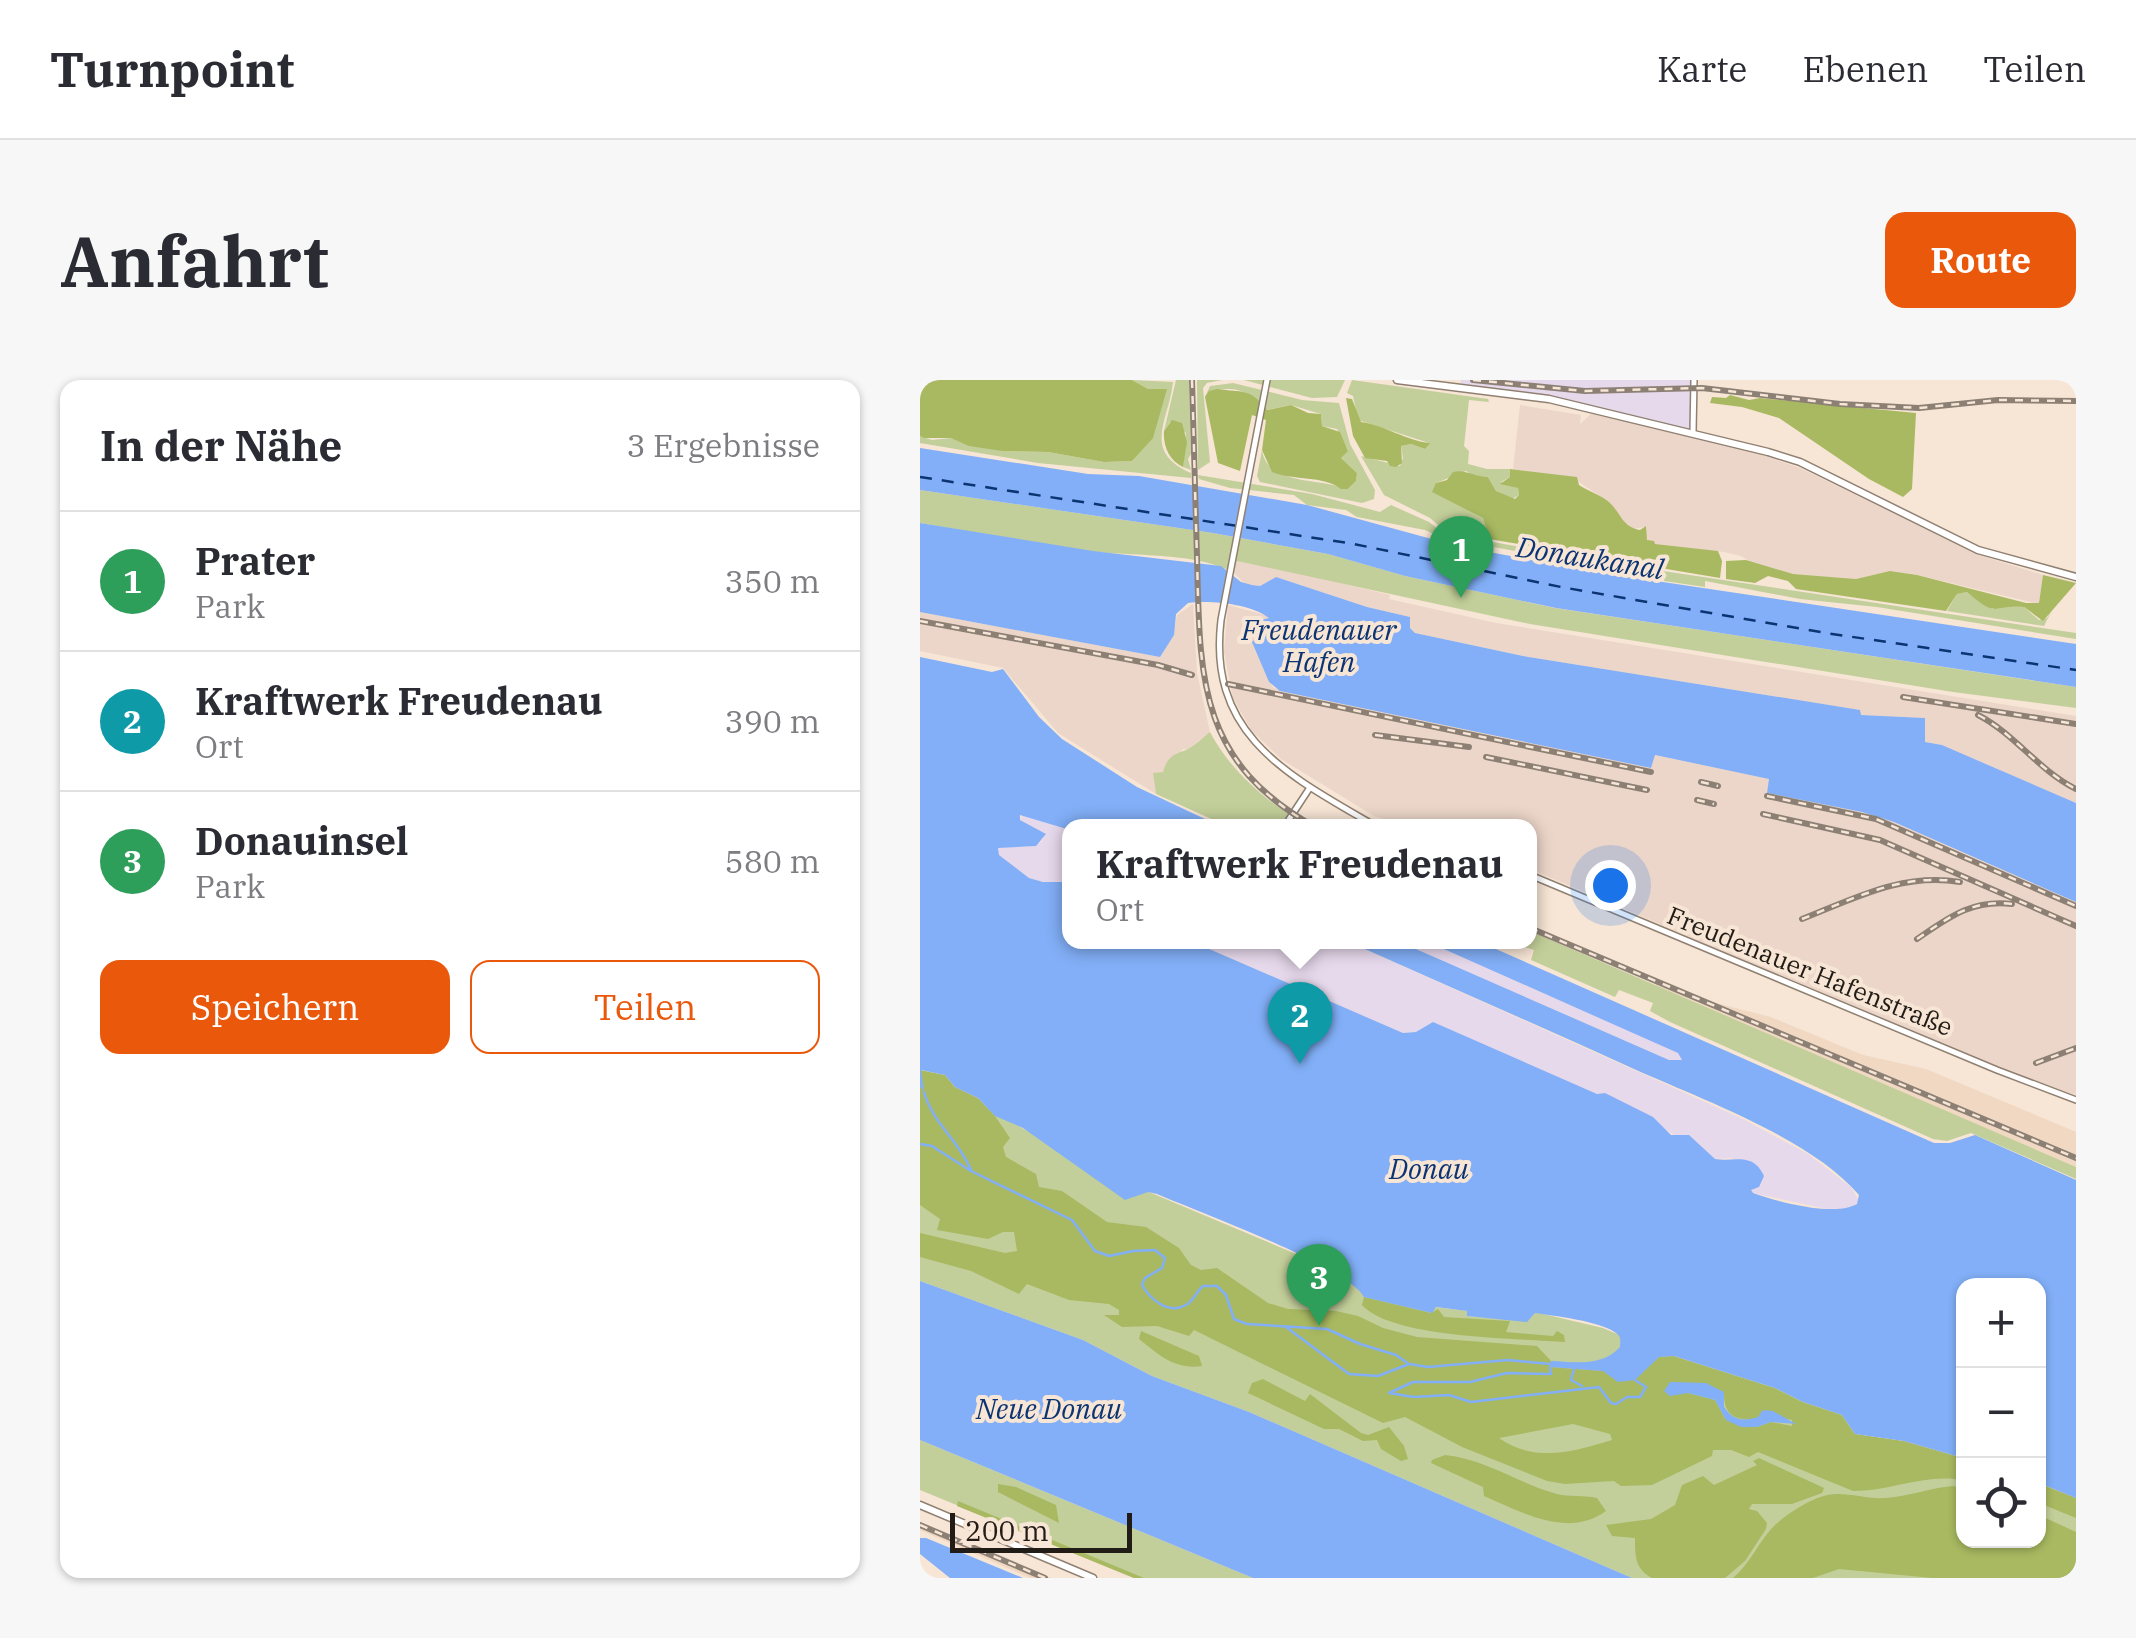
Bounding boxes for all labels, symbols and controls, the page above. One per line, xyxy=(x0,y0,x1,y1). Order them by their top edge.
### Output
text: Turnpoint xyxy=(50,38,294,100)
text: Karte xyxy=(1657,46,1747,92)
text: Ebenen xyxy=(1802,46,1928,92)
text: Teilen xyxy=(1983,46,2086,92)
button: Route xyxy=(1885,212,2076,308)
text: Anfahrt xyxy=(60,215,329,306)
text: In der Nähe xyxy=(100,418,342,473)
text: 3 Ergebnisse xyxy=(626,424,820,466)
pin: 1 xyxy=(1428,516,1494,598)
water label: Donaukanal xyxy=(1513,527,1667,588)
text: Prater xyxy=(195,536,315,585)
text: 1 xyxy=(123,560,142,602)
text: 350 m xyxy=(724,560,820,602)
text: Park xyxy=(195,585,265,627)
water label: Freudenauer Hafen xyxy=(1241,611,1397,680)
text: Kraftwerk Freudenau xyxy=(195,676,603,725)
text: 2 xyxy=(123,700,142,742)
text: 390 m xyxy=(724,700,820,742)
text: Ort xyxy=(195,725,244,767)
text: Donauinsel xyxy=(195,816,408,865)
popup xyxy=(1062,819,1537,949)
text: Kraftwerk Freudenau xyxy=(1096,839,1503,888)
text: 3 xyxy=(123,840,142,882)
text: 580 m xyxy=(724,840,820,882)
your location xyxy=(1585,860,1636,911)
text: Park xyxy=(195,865,265,907)
text: Ort xyxy=(1096,888,1144,930)
street label: Freudenauer Hafenstraße xyxy=(1663,898,1958,1043)
button: Speichern xyxy=(100,960,450,1054)
button: Teilen xyxy=(470,960,820,1054)
pin: 2 xyxy=(1268,982,1332,1064)
water label: Donau xyxy=(1388,1150,1469,1187)
pin: 3 xyxy=(1286,1244,1352,1326)
map controls xyxy=(1956,1278,2046,1548)
button: + xyxy=(1956,1278,2046,1368)
button: − xyxy=(1956,1368,2046,1458)
water label: Neue Donau xyxy=(975,1390,1122,1427)
button: locate xyxy=(1956,1458,2046,1548)
scale bar xyxy=(950,1508,1132,1552)
text: 200 m xyxy=(965,1512,1049,1549)

